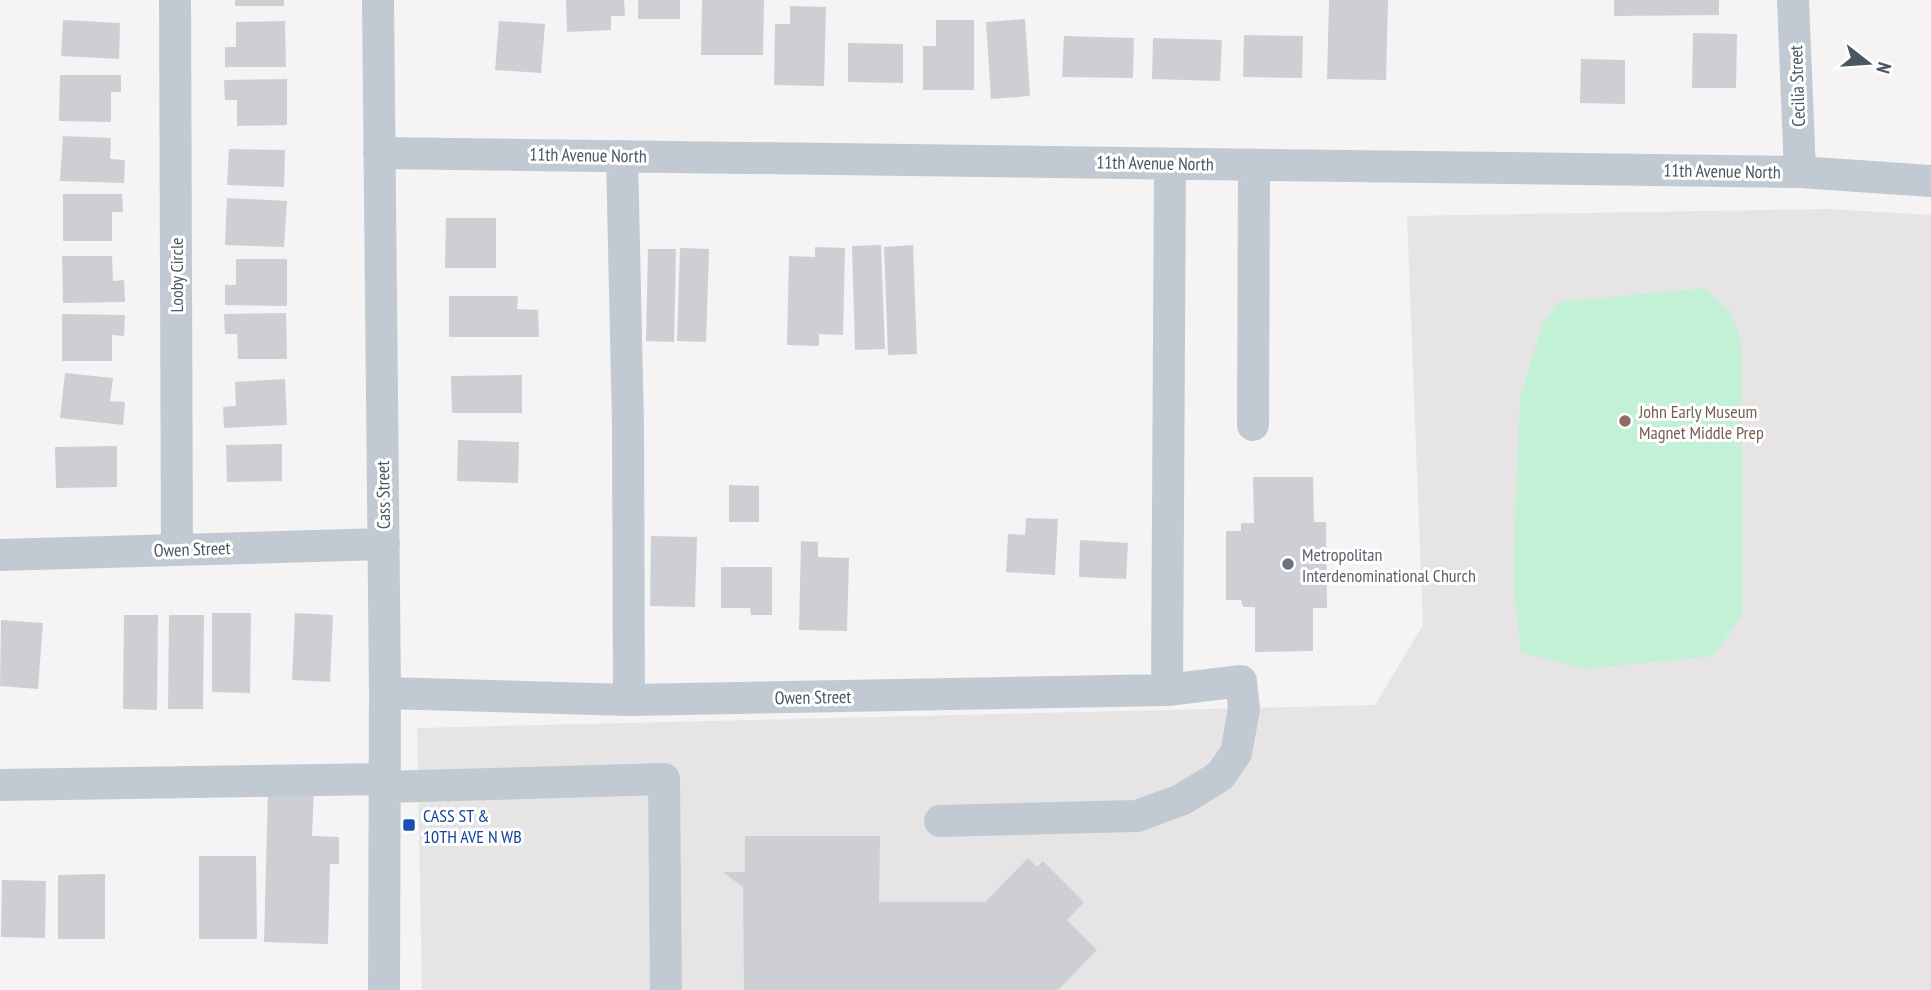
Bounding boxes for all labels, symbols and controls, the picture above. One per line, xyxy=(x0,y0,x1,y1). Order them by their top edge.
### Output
north arrow xyxy=(1833,28,1903,98)
street label: Cecilia Street xyxy=(1784,45,1810,127)
text: N xyxy=(1871,60,1897,76)
street label: 11th Avenue North xyxy=(529,142,647,168)
street label: 11th Avenue North xyxy=(1096,150,1214,176)
street label: 11th Avenue North xyxy=(1663,158,1781,184)
street label: Looby Circle xyxy=(165,237,188,313)
place label: John Early Museum Magnet Middle Prep xyxy=(1638,400,1764,444)
marker: John Early Museum Magnet Middle Prep xyxy=(1617,413,1633,429)
street label: Cass Street xyxy=(371,461,395,529)
street label: Owen Street xyxy=(153,536,231,562)
place label: Metropolitan Interdenominational Church xyxy=(1302,543,1476,587)
marker: Metropolitan Interdenominational Church xyxy=(1280,556,1296,572)
street label: Owen Street xyxy=(774,685,852,709)
place label: CASS ST & 10TH AVE N WB xyxy=(423,804,522,848)
marker: CASS ST & 10TH AVE N WB xyxy=(401,817,417,833)

